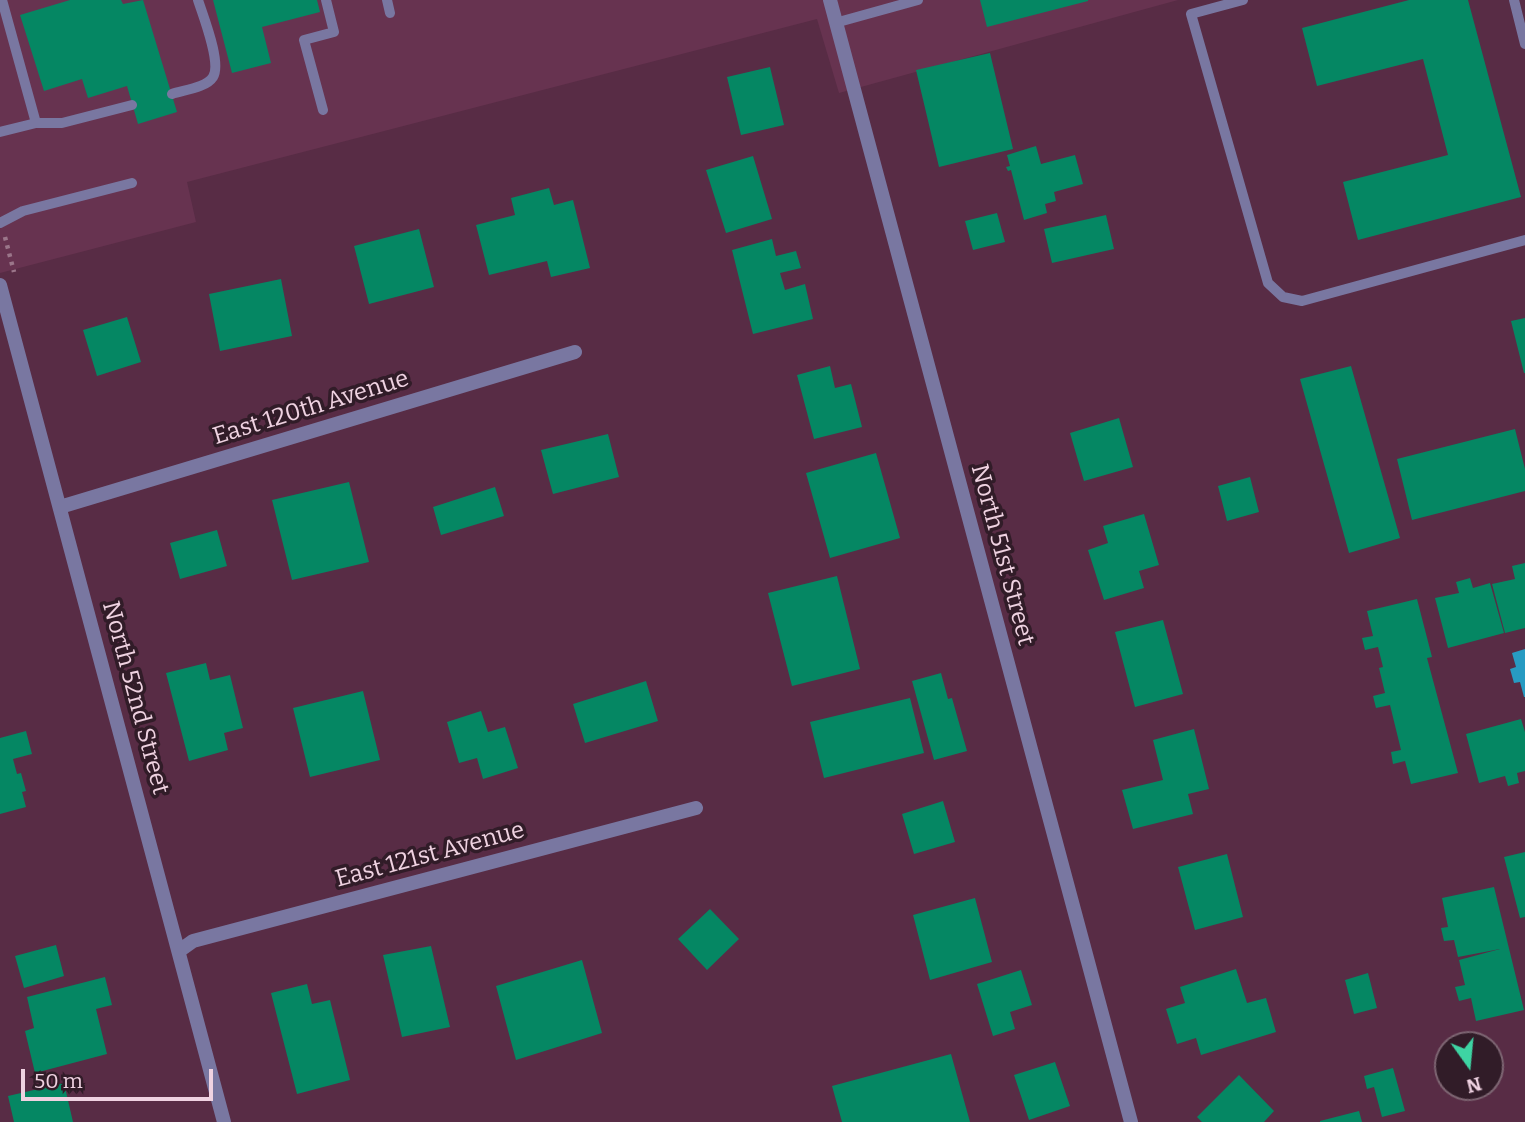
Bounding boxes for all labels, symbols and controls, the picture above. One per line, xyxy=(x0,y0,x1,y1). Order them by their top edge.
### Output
street label: East 120th Avenue xyxy=(210,365,412,451)
street label: North 51st Street xyxy=(964,461,1040,649)
street label: North 52nd Street xyxy=(95,598,175,798)
street label: East 121st Avenue xyxy=(332,816,528,894)
north arrow xyxy=(1434,1031,1504,1101)
scale bar xyxy=(24,1056,217,1100)
text: 50 m xyxy=(34,1068,83,1094)
text: N xyxy=(1464,1072,1484,1098)

